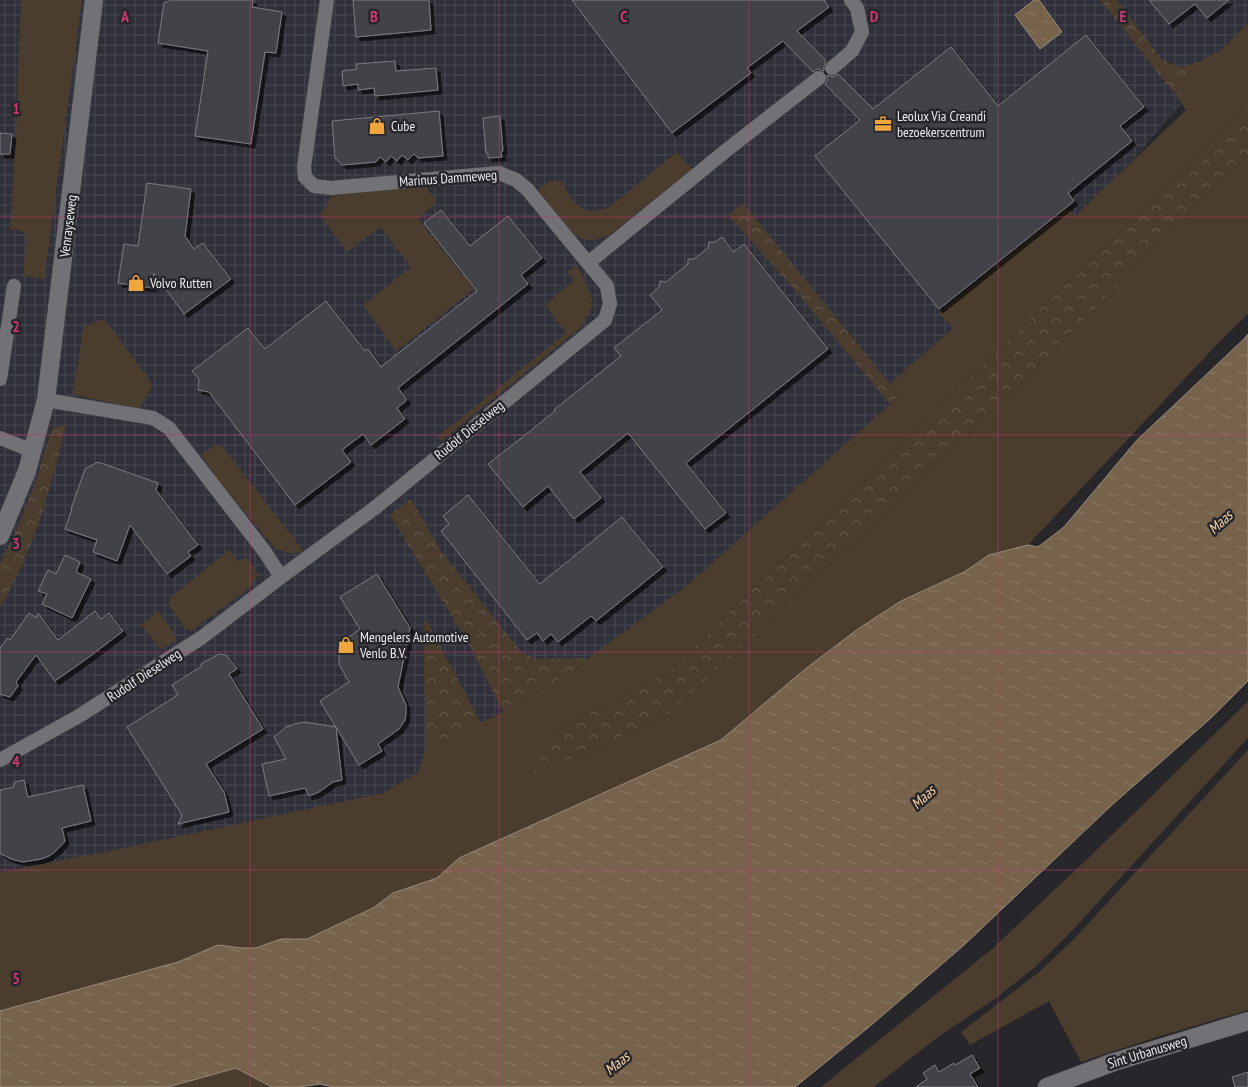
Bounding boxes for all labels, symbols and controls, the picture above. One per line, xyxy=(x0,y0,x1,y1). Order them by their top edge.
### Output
text: A xyxy=(120,6,130,26)
text: B xyxy=(370,6,378,26)
text: C xyxy=(620,6,628,26)
text: D xyxy=(870,6,879,26)
text: E xyxy=(1120,6,1127,26)
text: 1 xyxy=(12,98,20,118)
place label: Leolux Via Creandi bezoekerscentrum xyxy=(897,107,986,141)
office icon: Leolux Via Creandi bezoekerscentrum xyxy=(873,114,893,134)
shop icon: Cube xyxy=(367,116,387,136)
place label: Cube xyxy=(391,117,415,135)
street label: Marinus Dammeweg xyxy=(398,166,498,190)
street label: Venrayseweg xyxy=(55,194,81,259)
shop icon: Volvo Rutten xyxy=(126,273,146,293)
place label: Volvo Rutten xyxy=(149,274,212,292)
text: 2 xyxy=(12,316,20,336)
street label: Rudolf Dieselweg xyxy=(430,396,508,464)
water label: Maas xyxy=(1204,505,1238,538)
text: 3 xyxy=(12,533,20,553)
place label: Mengelers Automotive Venlo B.V. xyxy=(359,628,469,662)
shop icon: Mengelers Automotive Venlo B.V. xyxy=(336,635,356,655)
street label: Rudolf Dieselweg xyxy=(104,644,184,706)
text: 4 xyxy=(12,751,20,771)
water label: Maas xyxy=(907,780,941,813)
text: 5 xyxy=(12,968,20,988)
street label: Sint Urbanusweg xyxy=(1105,1031,1189,1073)
water label: Maas xyxy=(601,1046,635,1079)

